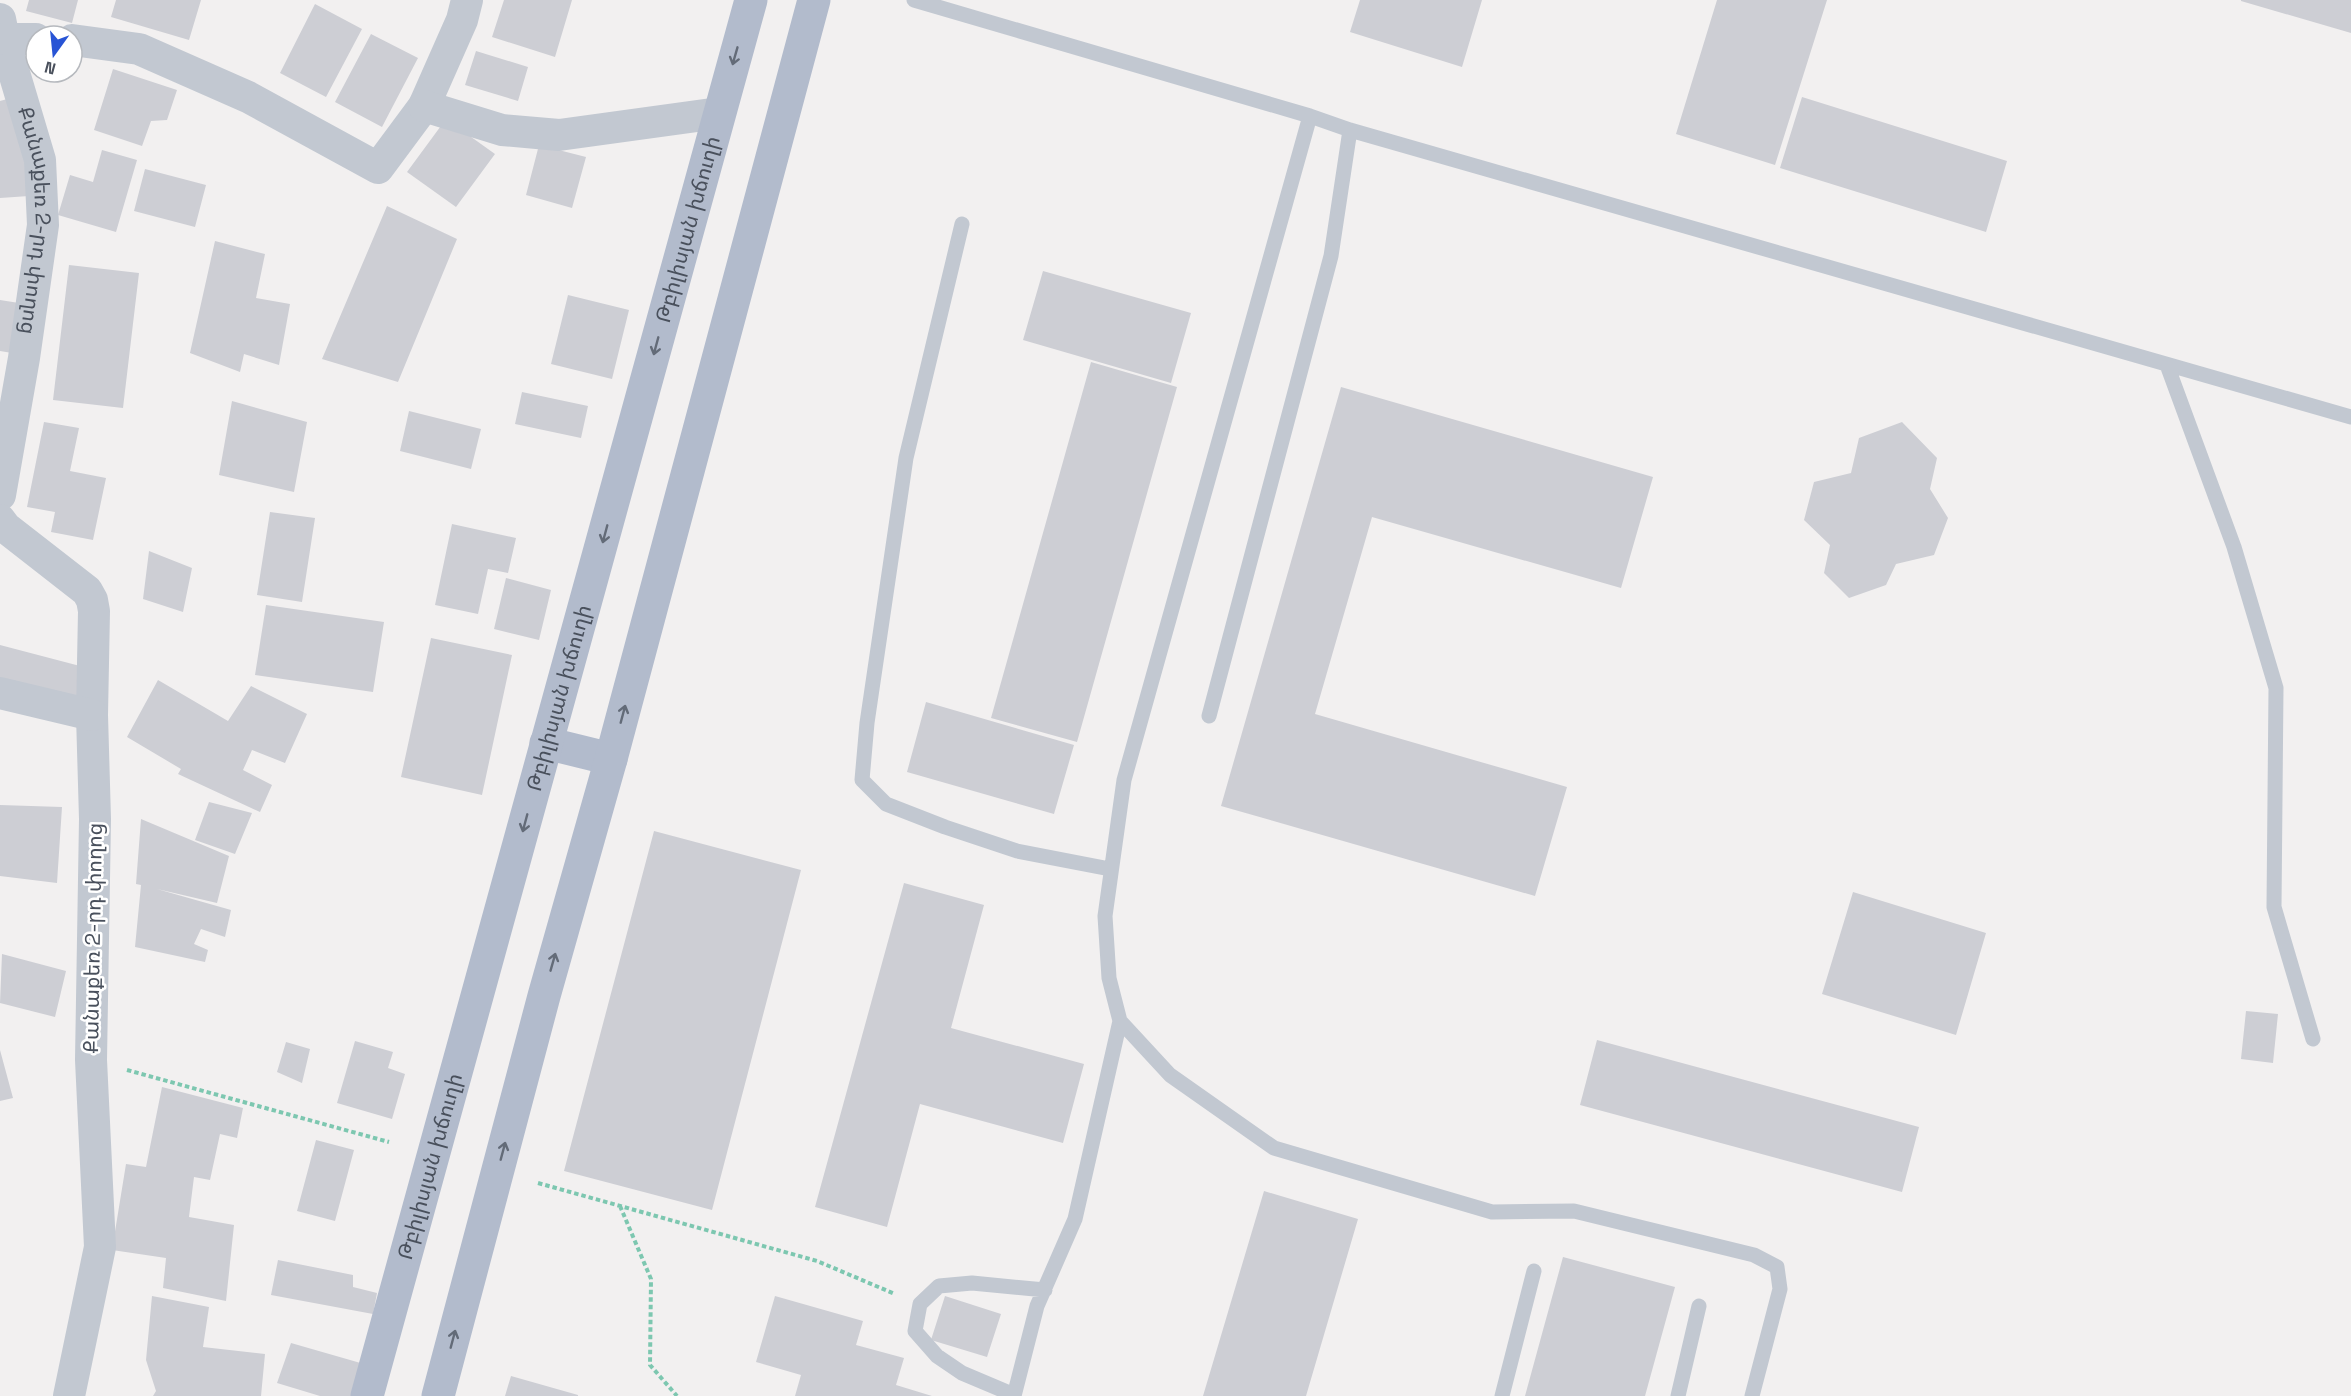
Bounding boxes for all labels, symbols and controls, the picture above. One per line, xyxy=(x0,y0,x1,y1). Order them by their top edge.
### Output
north arrow xyxy=(24,24,84,84)
one-way arrow xyxy=(729,47,740,66)
text: N xyxy=(42,56,58,80)
street label: Քանաքեռ 2-րդ փողոց xyxy=(12,103,57,336)
street label: Թբիլիսյան խճուղի xyxy=(649,133,726,326)
one-way arrow xyxy=(650,336,661,355)
one-way arrow xyxy=(598,524,610,543)
street label: Թբիլիսյան խճուղի xyxy=(520,601,597,794)
one-way arrow xyxy=(618,705,629,724)
one-way arrow xyxy=(518,813,530,832)
street label: Քանաքեռ 2-րդ փողոց xyxy=(77,823,108,1053)
one-way arrow xyxy=(548,953,559,972)
street label: Թբիլիսյան խճուղի xyxy=(391,1070,468,1263)
one-way arrow xyxy=(498,1142,509,1161)
one-way arrow xyxy=(448,1330,460,1349)

